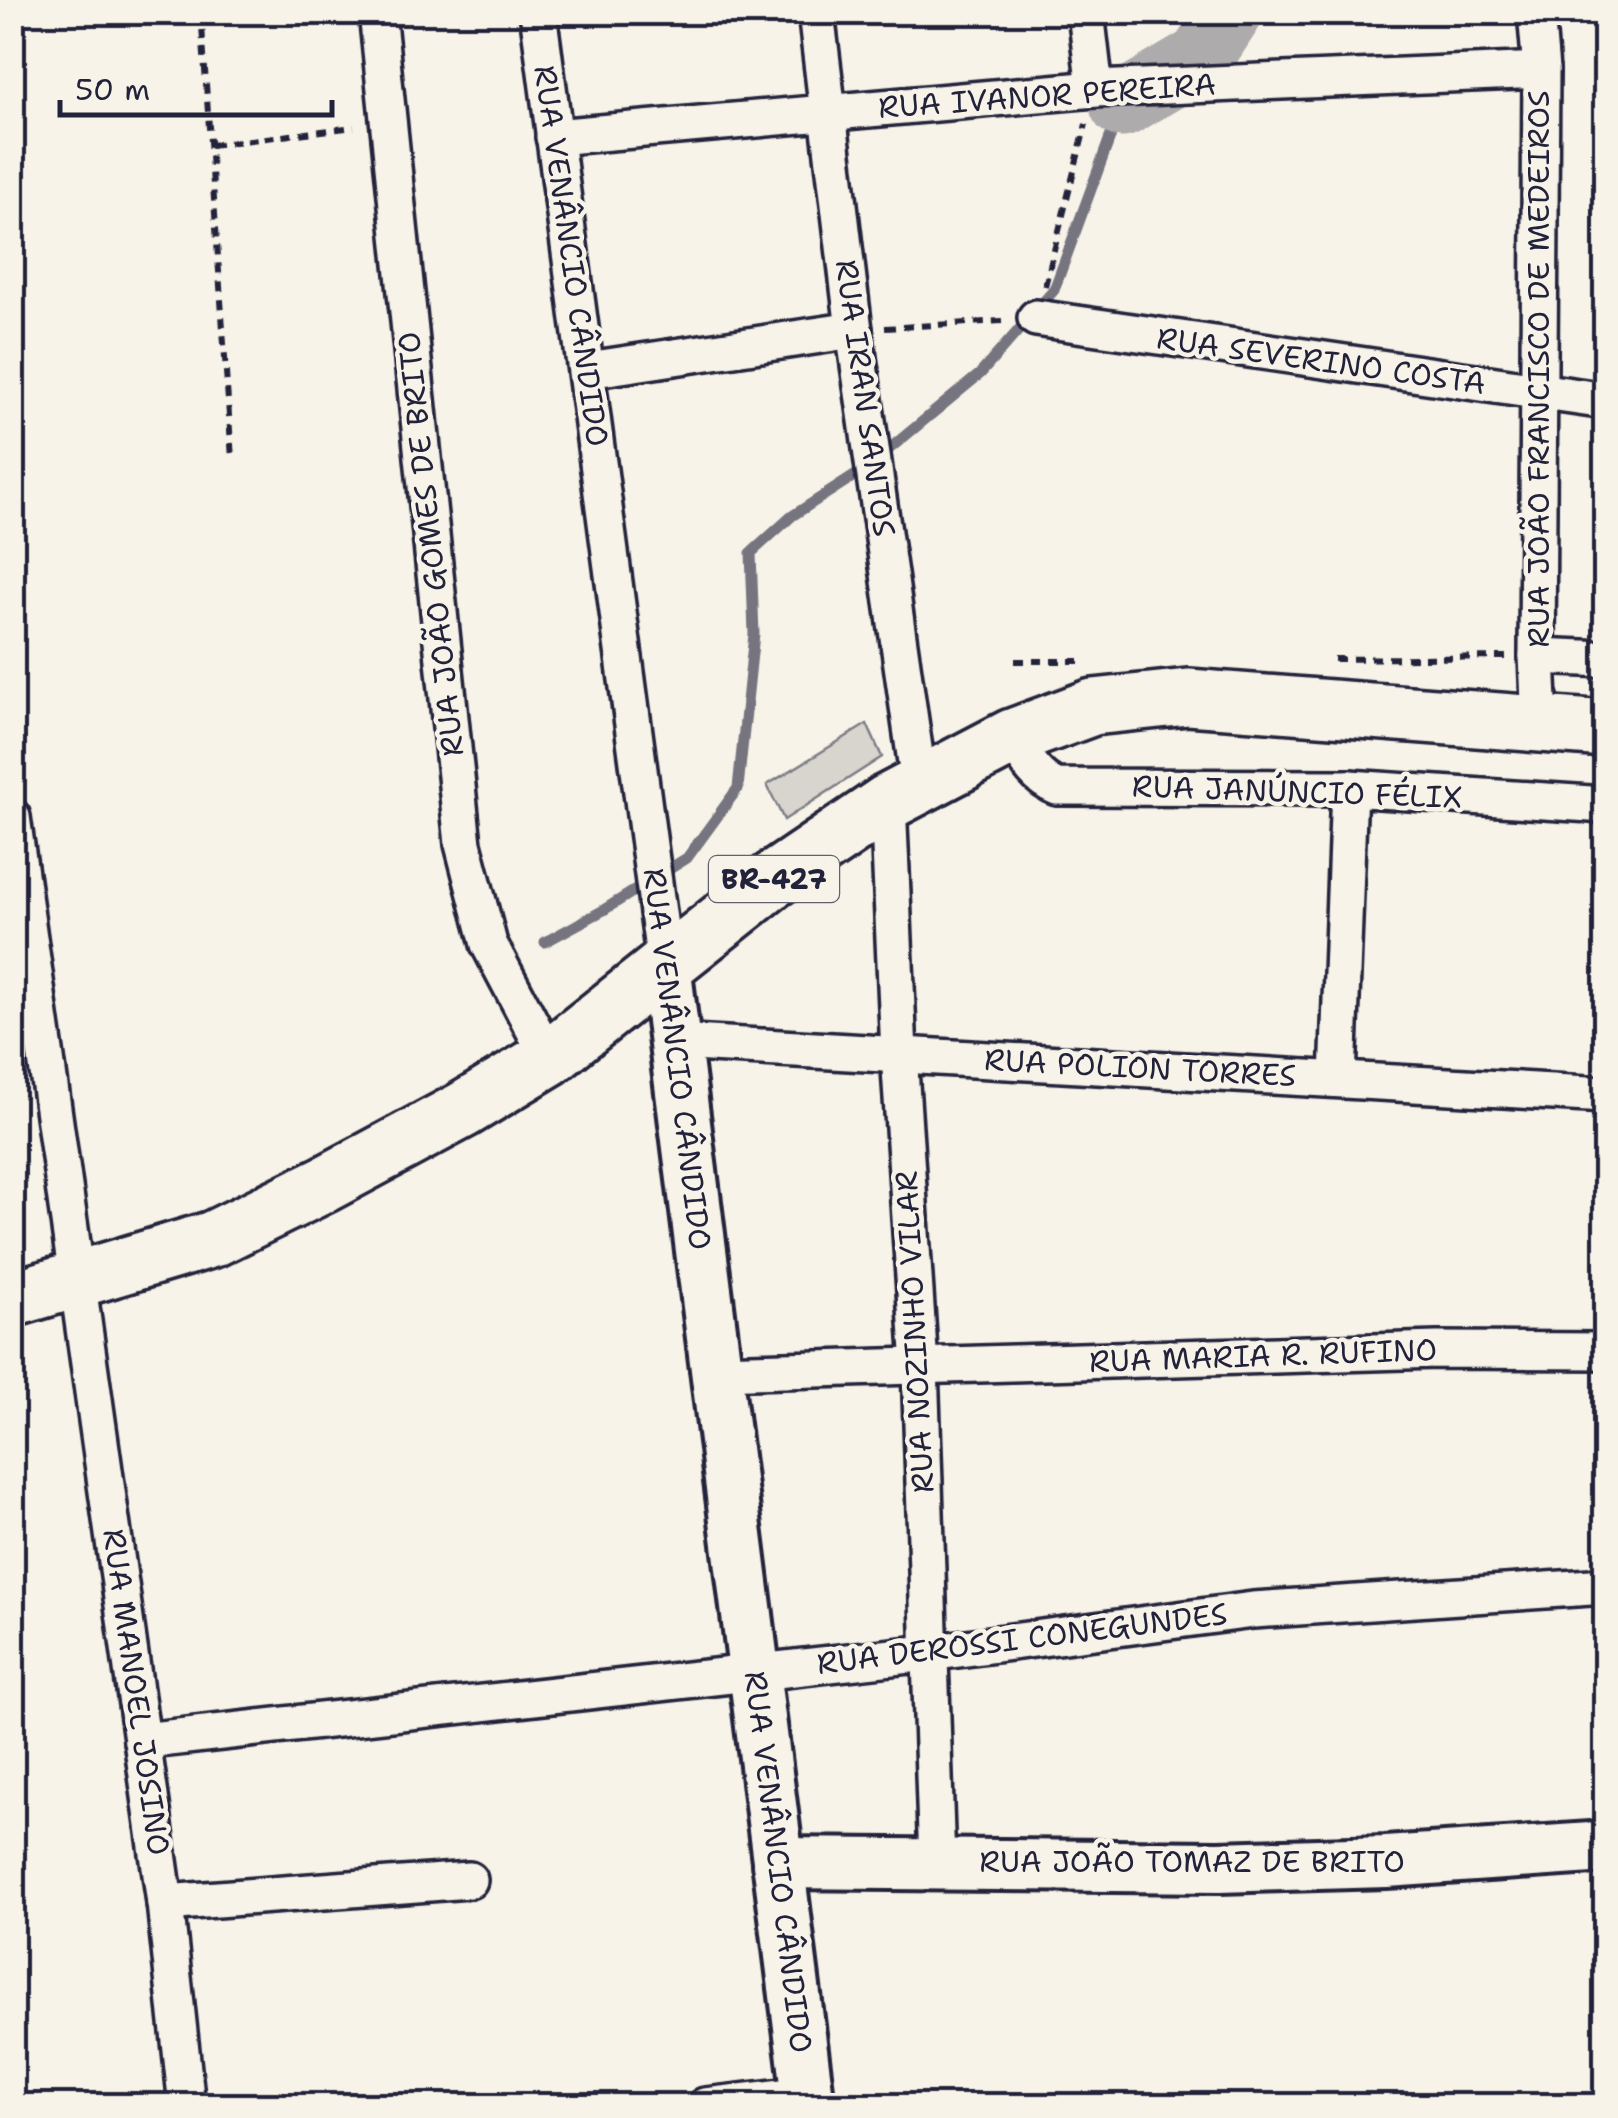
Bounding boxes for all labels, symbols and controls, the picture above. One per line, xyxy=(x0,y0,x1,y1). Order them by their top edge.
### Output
scale bar xyxy=(60,55,332,117)
street label: RUA VENÂNCIO CÂNDIDO xyxy=(524,63,619,449)
street label: RUA IVANOR PEREIRA xyxy=(877,63,1217,128)
text: 50 m xyxy=(75,69,150,110)
street label: RUA JOÃO FRANCISCO DE MEDEIROS xyxy=(1518,90,1559,648)
street label: RUA IRAN SANTOS xyxy=(826,257,905,539)
street label: RUA SEVERINO COSTA xyxy=(1154,317,1488,404)
street label: RUA JOÃO GOMES DE BRITO xyxy=(388,330,473,758)
street label: RUA JANÚNCIO FÉLIX xyxy=(1131,765,1463,818)
road number: BR-427 xyxy=(709,856,839,902)
street label: RUA VENÂNCIO CÂNDIDO xyxy=(634,866,721,1252)
street label: RUA POLION TORRES xyxy=(983,1039,1297,1096)
street label: RUA NOZINHO VILAR xyxy=(886,1170,943,1494)
street label: RUA MARIA R. RUFINO xyxy=(1088,1329,1438,1382)
street label: RUA MANOEL JOSINO xyxy=(93,1526,180,1858)
street label: RUA DEROSSI CONEGUNDES xyxy=(814,1593,1229,1684)
street label: RUA VENÂNCIO CÂNDIDO xyxy=(735,1669,822,2055)
street label: RUA JOÃO TOMAZ DE BRITO xyxy=(979,1841,1405,1882)

